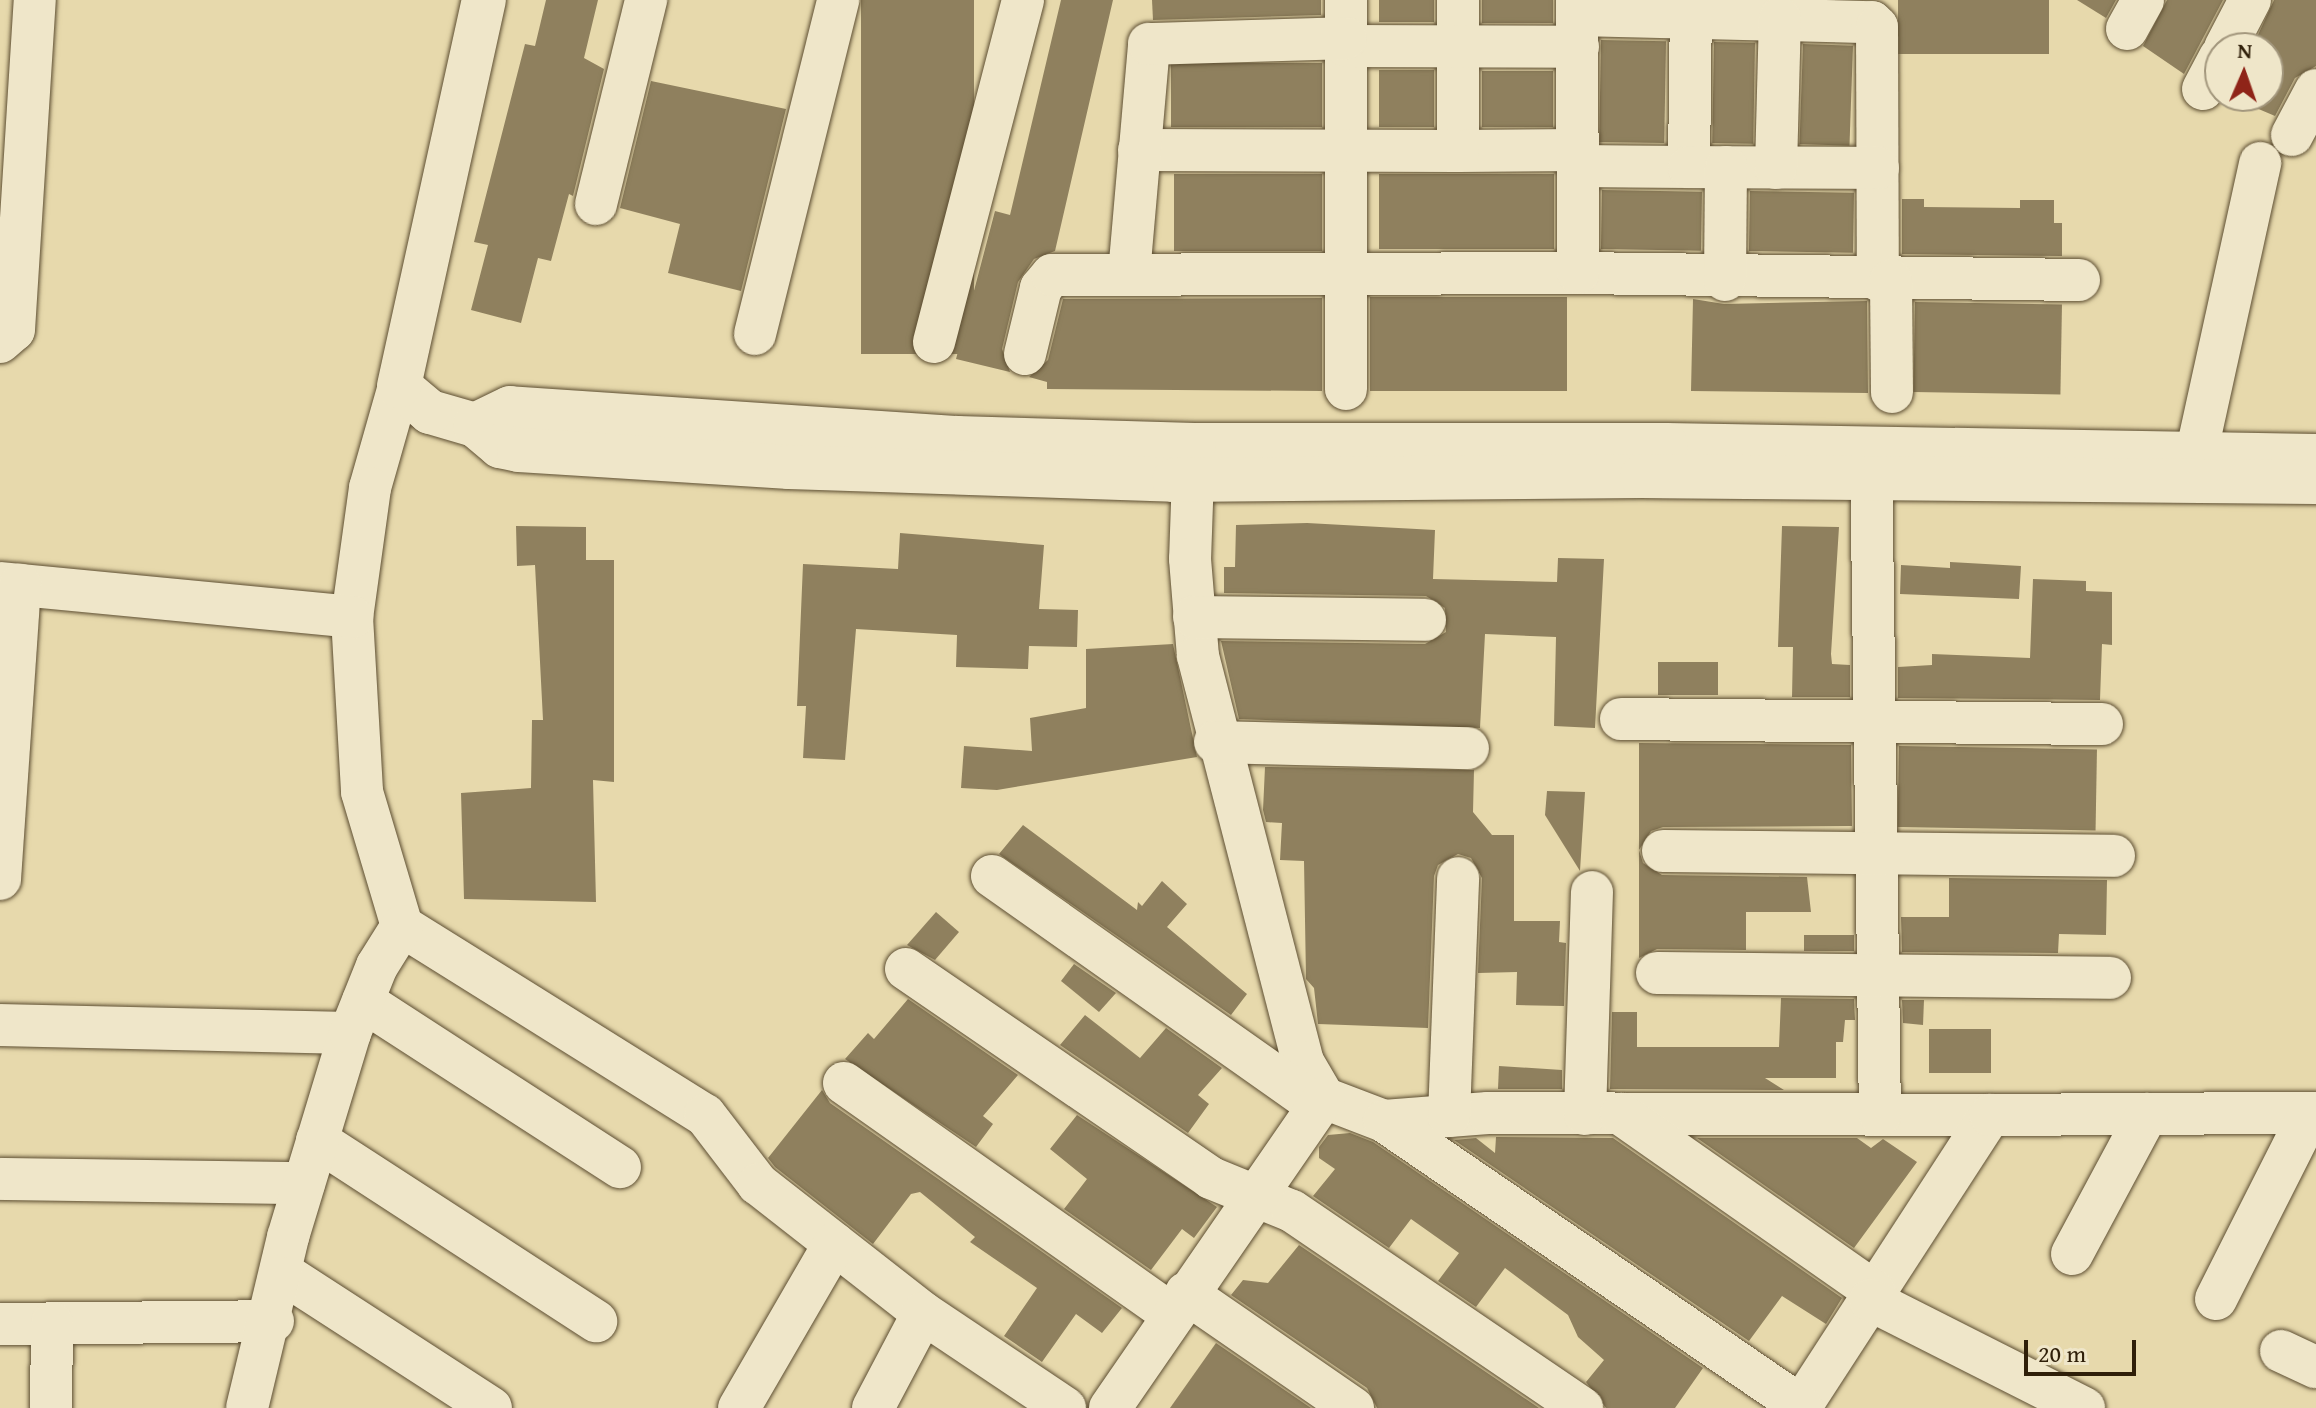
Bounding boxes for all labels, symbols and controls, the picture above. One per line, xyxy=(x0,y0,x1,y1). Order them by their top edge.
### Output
north arrow xyxy=(2204,32,2284,112)
text: N xyxy=(2237,34,2253,66)
scale bar xyxy=(2028,1324,2140,1374)
text: 20 m xyxy=(2038,1336,2086,1371)

